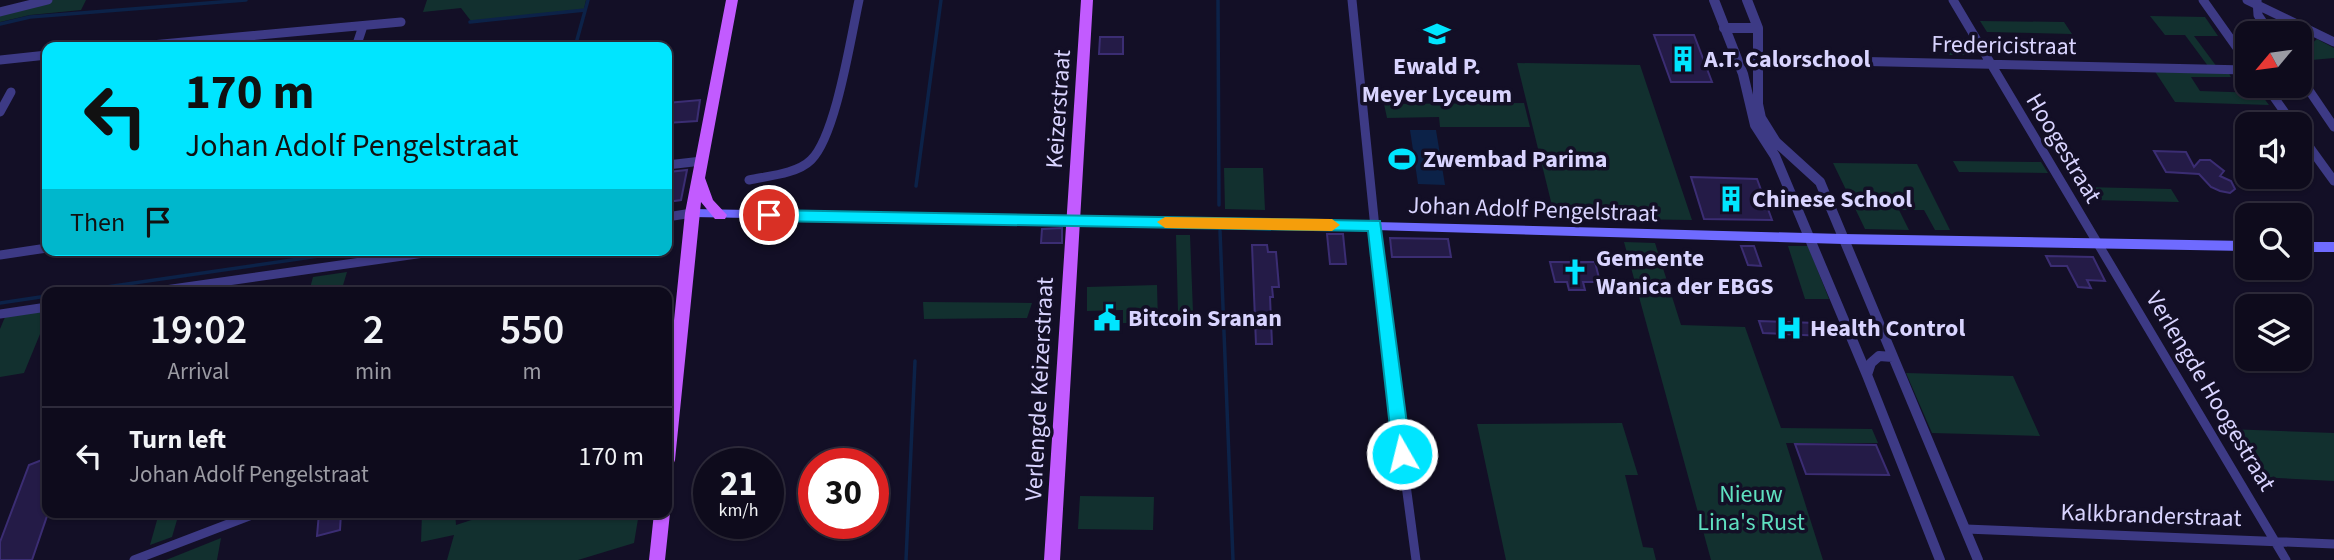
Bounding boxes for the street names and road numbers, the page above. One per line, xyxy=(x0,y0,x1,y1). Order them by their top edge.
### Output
street label: Fredericistraat xyxy=(1931,27,2077,64)
street label: Keizerstraat xyxy=(1037,48,1080,170)
street label: Hoogestraat xyxy=(2017,87,2110,210)
street label: Johan Adolf Pengelstraat xyxy=(1407,188,1659,231)
street label: Verlengde Keizerstraat xyxy=(1016,276,1063,502)
street label: Verlengde Hoogestraat xyxy=(2137,285,2284,498)
street label: Kalkbranderstraat xyxy=(2060,495,2242,536)

